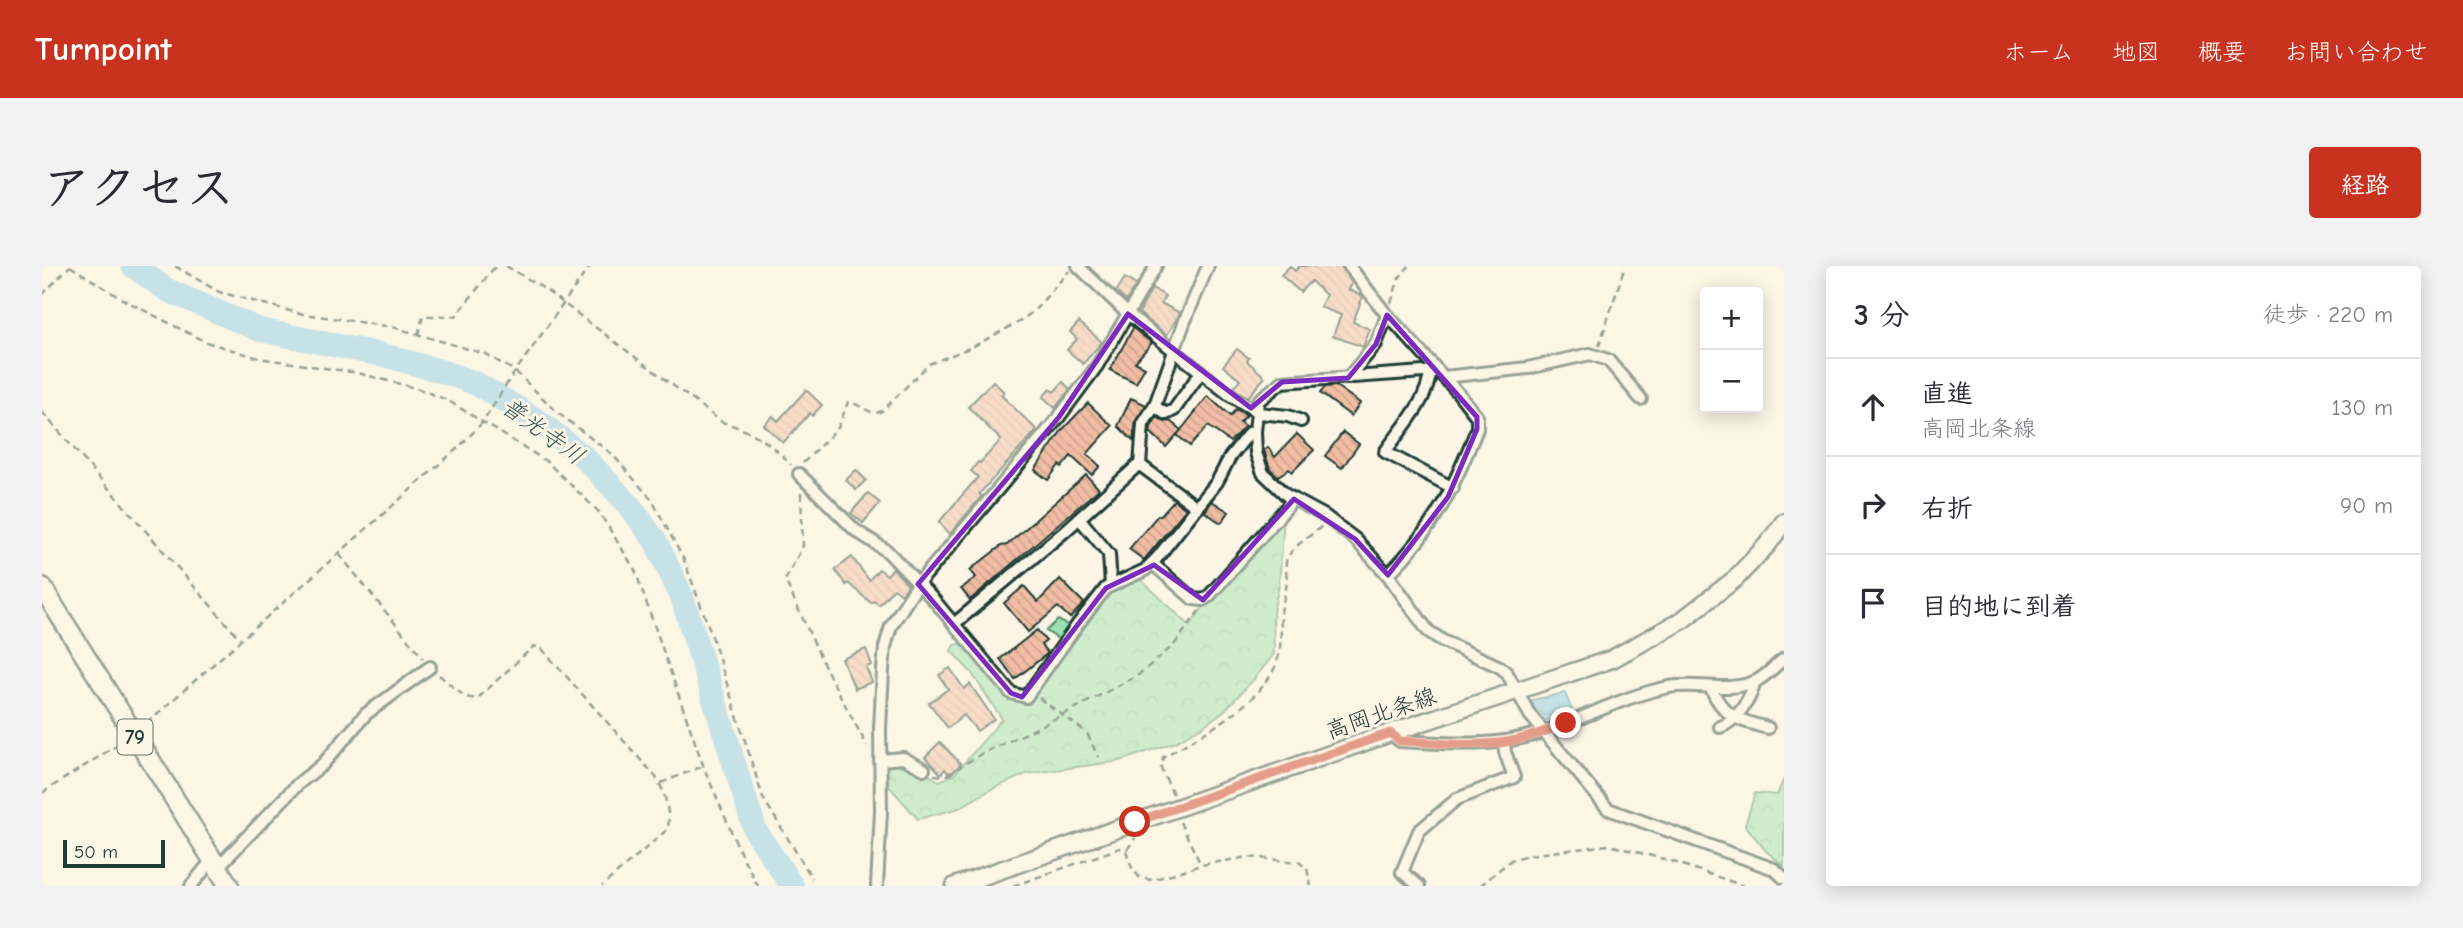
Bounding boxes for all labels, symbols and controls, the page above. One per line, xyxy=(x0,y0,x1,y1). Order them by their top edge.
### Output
text: Turnpoint xyxy=(35,30,172,68)
text: ホーム xyxy=(2003,38,2074,66)
text: 地図 xyxy=(2112,38,2160,66)
text: 概要 xyxy=(2198,38,2246,66)
text: お問い合わせ xyxy=(2284,38,2428,66)
button: 経路 xyxy=(2309,147,2421,218)
text: アクセス xyxy=(42,160,235,216)
map controls xyxy=(1700,287,1763,413)
button: + xyxy=(1700,287,1763,350)
text: 3 分 xyxy=(1854,298,1909,333)
text: 徒歩 · 220 m xyxy=(2263,301,2393,328)
button: − xyxy=(1700,350,1763,413)
text: 直進 xyxy=(1921,379,1973,409)
icon: ahead xyxy=(1854,388,1892,426)
water label: 普光寺川 xyxy=(496,391,590,471)
text: 130 m xyxy=(2332,394,2393,421)
text: 高岡北条線 xyxy=(1921,415,2036,442)
icon: right xyxy=(1854,486,1892,524)
text: 90 m xyxy=(2340,492,2393,519)
text: 右折 xyxy=(1921,494,1973,524)
icon: arrive xyxy=(1854,584,1892,622)
text: 目的地に到着 xyxy=(1921,592,2077,622)
street label: 高岡北条線 xyxy=(1322,682,1440,745)
route end xyxy=(1550,707,1581,738)
road number: 79 xyxy=(118,720,152,755)
route start xyxy=(1119,806,1150,837)
scale bar xyxy=(63,837,164,869)
text: 50 m xyxy=(74,841,118,863)

